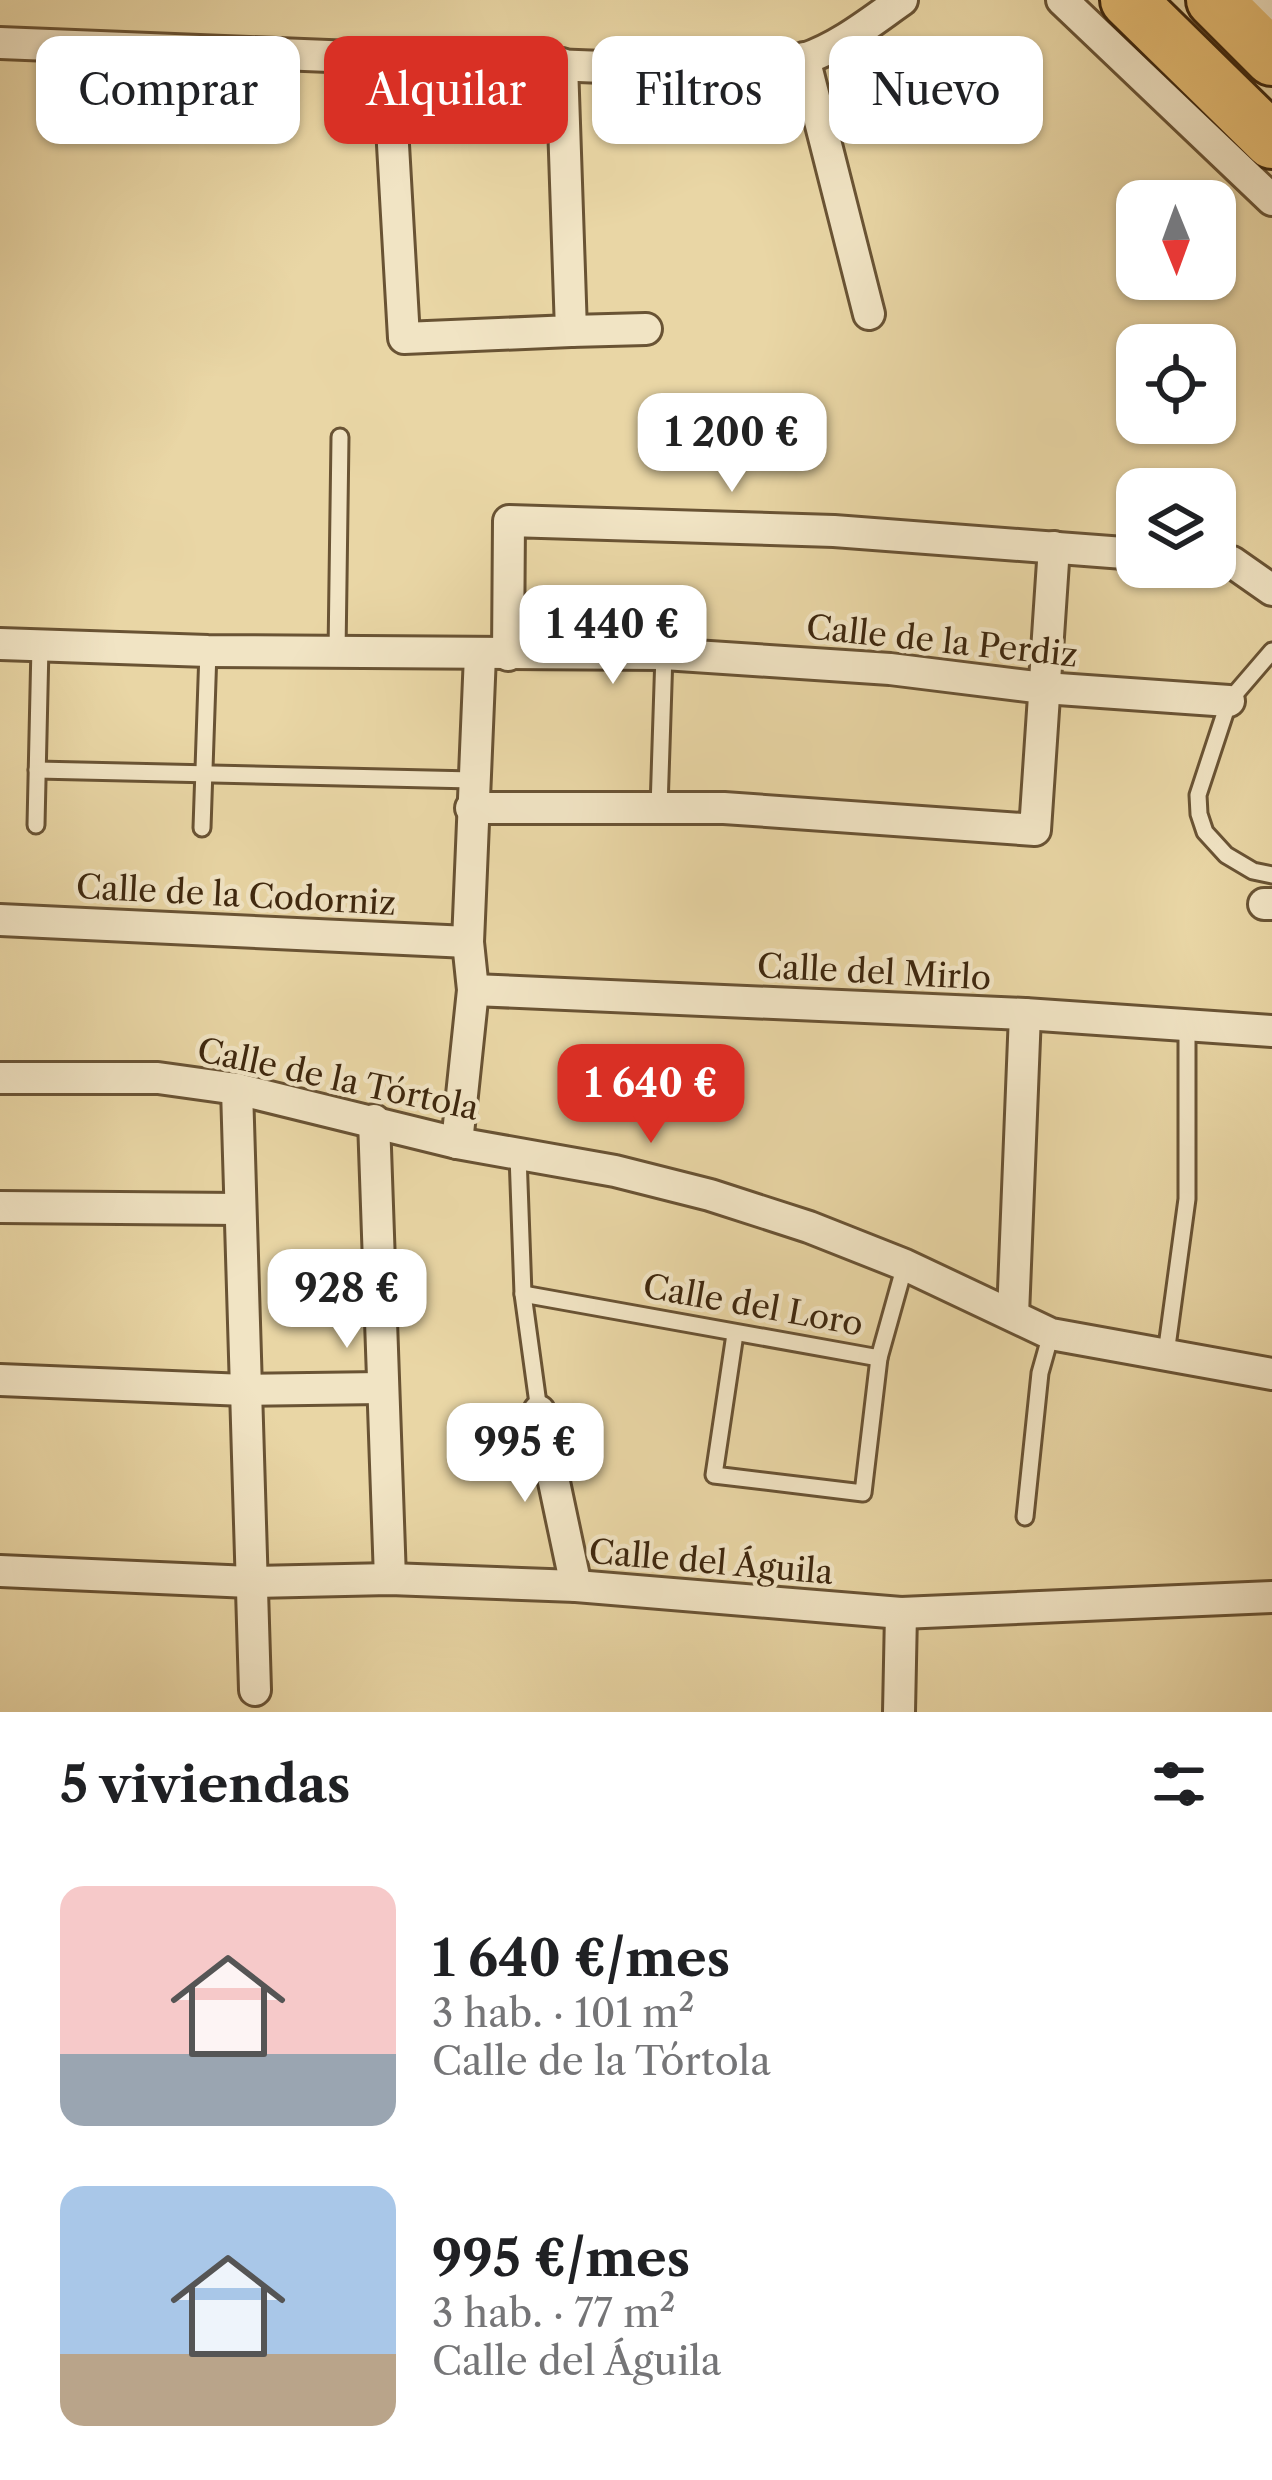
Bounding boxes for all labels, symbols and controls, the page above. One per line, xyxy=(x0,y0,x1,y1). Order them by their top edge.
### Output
chip: Comprar xyxy=(36,36,300,144)
chip: Alquilar xyxy=(324,36,568,144)
chip: Filtros xyxy=(592,36,805,144)
chip: Nuevo xyxy=(829,36,1043,144)
north arrow xyxy=(1116,180,1236,300)
map controls xyxy=(1116,180,1236,588)
button: locate xyxy=(1116,324,1236,444)
pin: 1 200 € xyxy=(621,393,843,495)
text: 1 200 € xyxy=(665,408,799,456)
button: layers xyxy=(1116,468,1236,588)
pin: 1 440 € xyxy=(502,585,724,687)
text: 1 440 € xyxy=(547,600,679,648)
street label: Calle de la Perdiz xyxy=(804,606,1080,676)
street label: Calle de la Codorniz xyxy=(75,866,397,924)
street label: Calle del Mirlo xyxy=(756,945,992,999)
street label: Calle de la Tórtola xyxy=(194,1029,483,1129)
pin: 1 640 € xyxy=(540,1044,762,1146)
text: 1 640 € xyxy=(584,1059,718,1107)
pin: 928 € xyxy=(263,1249,431,1351)
text: 928 € xyxy=(295,1264,399,1312)
street label: Calle del Loro xyxy=(640,1265,866,1345)
pin: 995 € xyxy=(441,1403,609,1505)
text: 995 € xyxy=(474,1418,576,1466)
street label: Calle del Águila xyxy=(587,1531,835,1593)
icon: filters xyxy=(1146,1751,1212,1817)
text: 5 viviendas xyxy=(60,1753,350,1815)
text: 1 640 €/mes xyxy=(432,1927,730,1989)
icon: home xyxy=(156,1934,300,2078)
text: 3 hab. · 101 m² xyxy=(432,1989,695,2037)
text: Calle de la Tórtola xyxy=(432,2037,771,2085)
text: 995 €/mes xyxy=(432,2227,690,2289)
icon: home xyxy=(156,2234,300,2378)
text: 3 hab. · 77 m² xyxy=(432,2289,675,2337)
text: Calle del Águila xyxy=(432,2337,721,2385)

